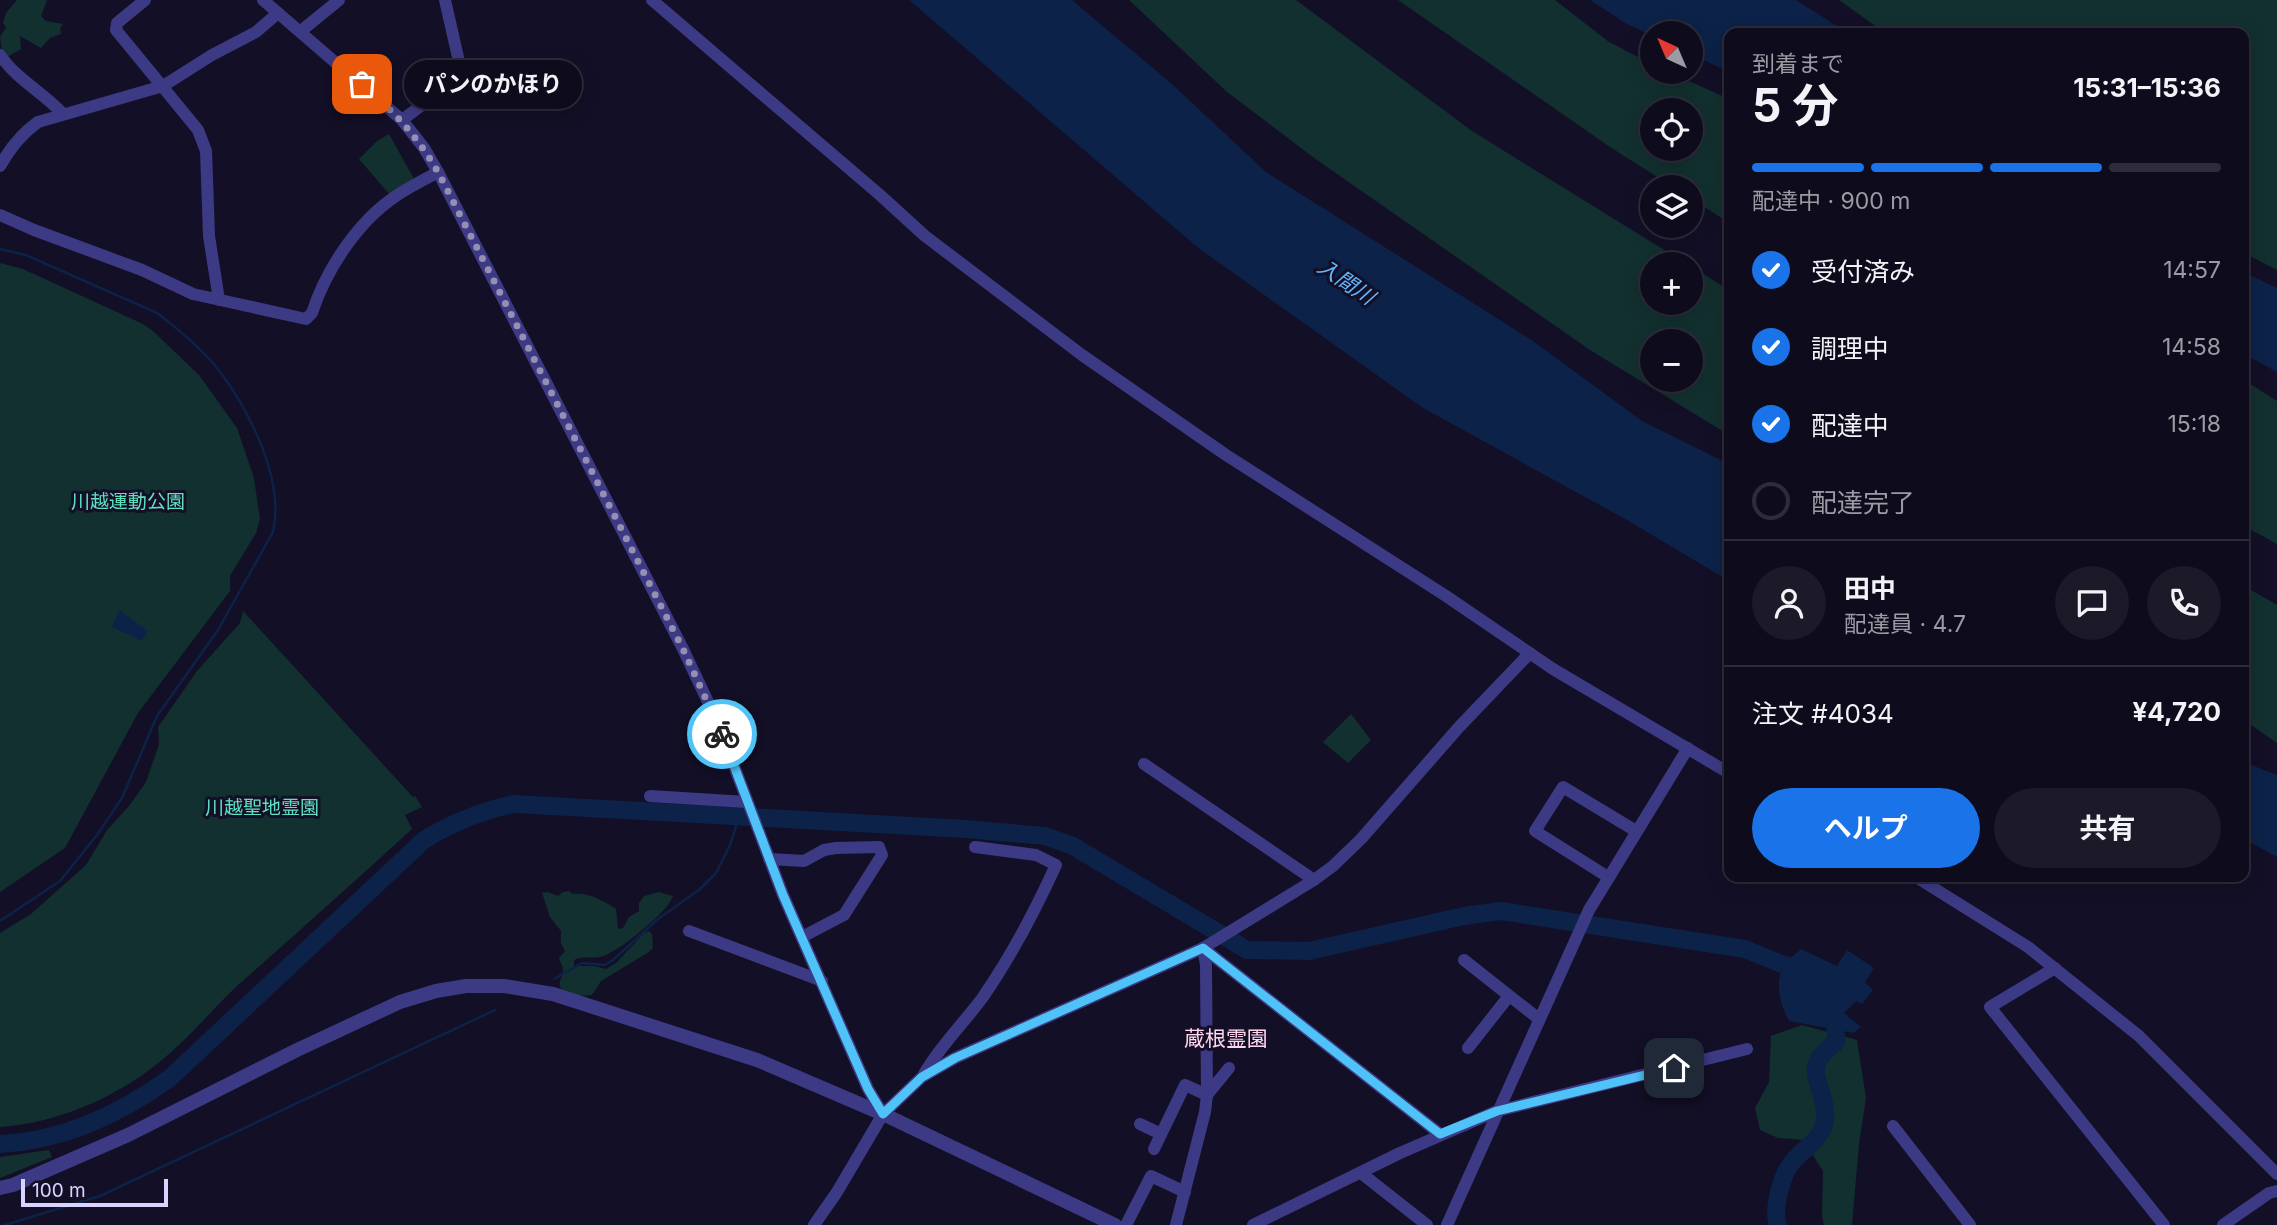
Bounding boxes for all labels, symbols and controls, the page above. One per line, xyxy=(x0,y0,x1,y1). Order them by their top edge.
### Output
north arrow xyxy=(1640,21,1703,84)
map controls xyxy=(1640,21,1703,392)
text: 到着まで xyxy=(1752,50,1844,78)
pin xyxy=(332,54,392,114)
callout: パンのかほり xyxy=(404,60,582,108)
icon: bag xyxy=(343,65,381,103)
text: パンのかほり xyxy=(423,70,563,98)
text: 15:31–15:36 xyxy=(2073,72,2221,103)
text: 5 分 xyxy=(1752,77,1838,133)
button: locate xyxy=(1640,98,1703,161)
button: layers xyxy=(1640,175,1703,238)
text: 配達中 · 900 m xyxy=(1752,187,1910,215)
icon: check xyxy=(1752,251,1790,289)
button: + xyxy=(1640,252,1703,315)
water label: 入間川 xyxy=(1313,254,1381,311)
text: 受付済み xyxy=(1811,256,1915,287)
text: 14:57 xyxy=(2163,256,2221,284)
icon: check xyxy=(1752,328,1790,366)
button: − xyxy=(1640,329,1703,392)
text: 調理中 xyxy=(1811,333,1889,364)
text: 14:58 xyxy=(2162,333,2221,361)
icon: check xyxy=(1752,405,1790,443)
text: 配達中 xyxy=(1811,410,1889,441)
text: 15:18 xyxy=(2167,410,2221,438)
text: 配達完了 xyxy=(1811,487,1915,518)
park label: 川越運動公園 xyxy=(71,490,185,513)
button: person xyxy=(1752,566,1826,640)
button: chat xyxy=(2055,566,2129,640)
button: phone xyxy=(2147,566,2221,640)
text: 田中 xyxy=(1844,573,1896,604)
text: 配達員 · 4.7 xyxy=(1844,610,1966,638)
text: ¥4,720 xyxy=(2132,696,2221,727)
text: 注文 #4034 xyxy=(1752,698,1894,729)
courier xyxy=(687,699,757,769)
icon: bike xyxy=(703,715,741,753)
button: ヘルプ xyxy=(1752,788,1980,868)
button: 共有 xyxy=(1994,788,2221,868)
park label: 川越聖地霊園 xyxy=(205,796,319,819)
district label: 蔵根霊園 xyxy=(1184,1026,1268,1051)
pin xyxy=(1644,1038,1704,1098)
icon: home xyxy=(1655,1049,1693,1087)
scale bar xyxy=(21,1176,168,1208)
text: 100 m xyxy=(32,1179,86,1202)

